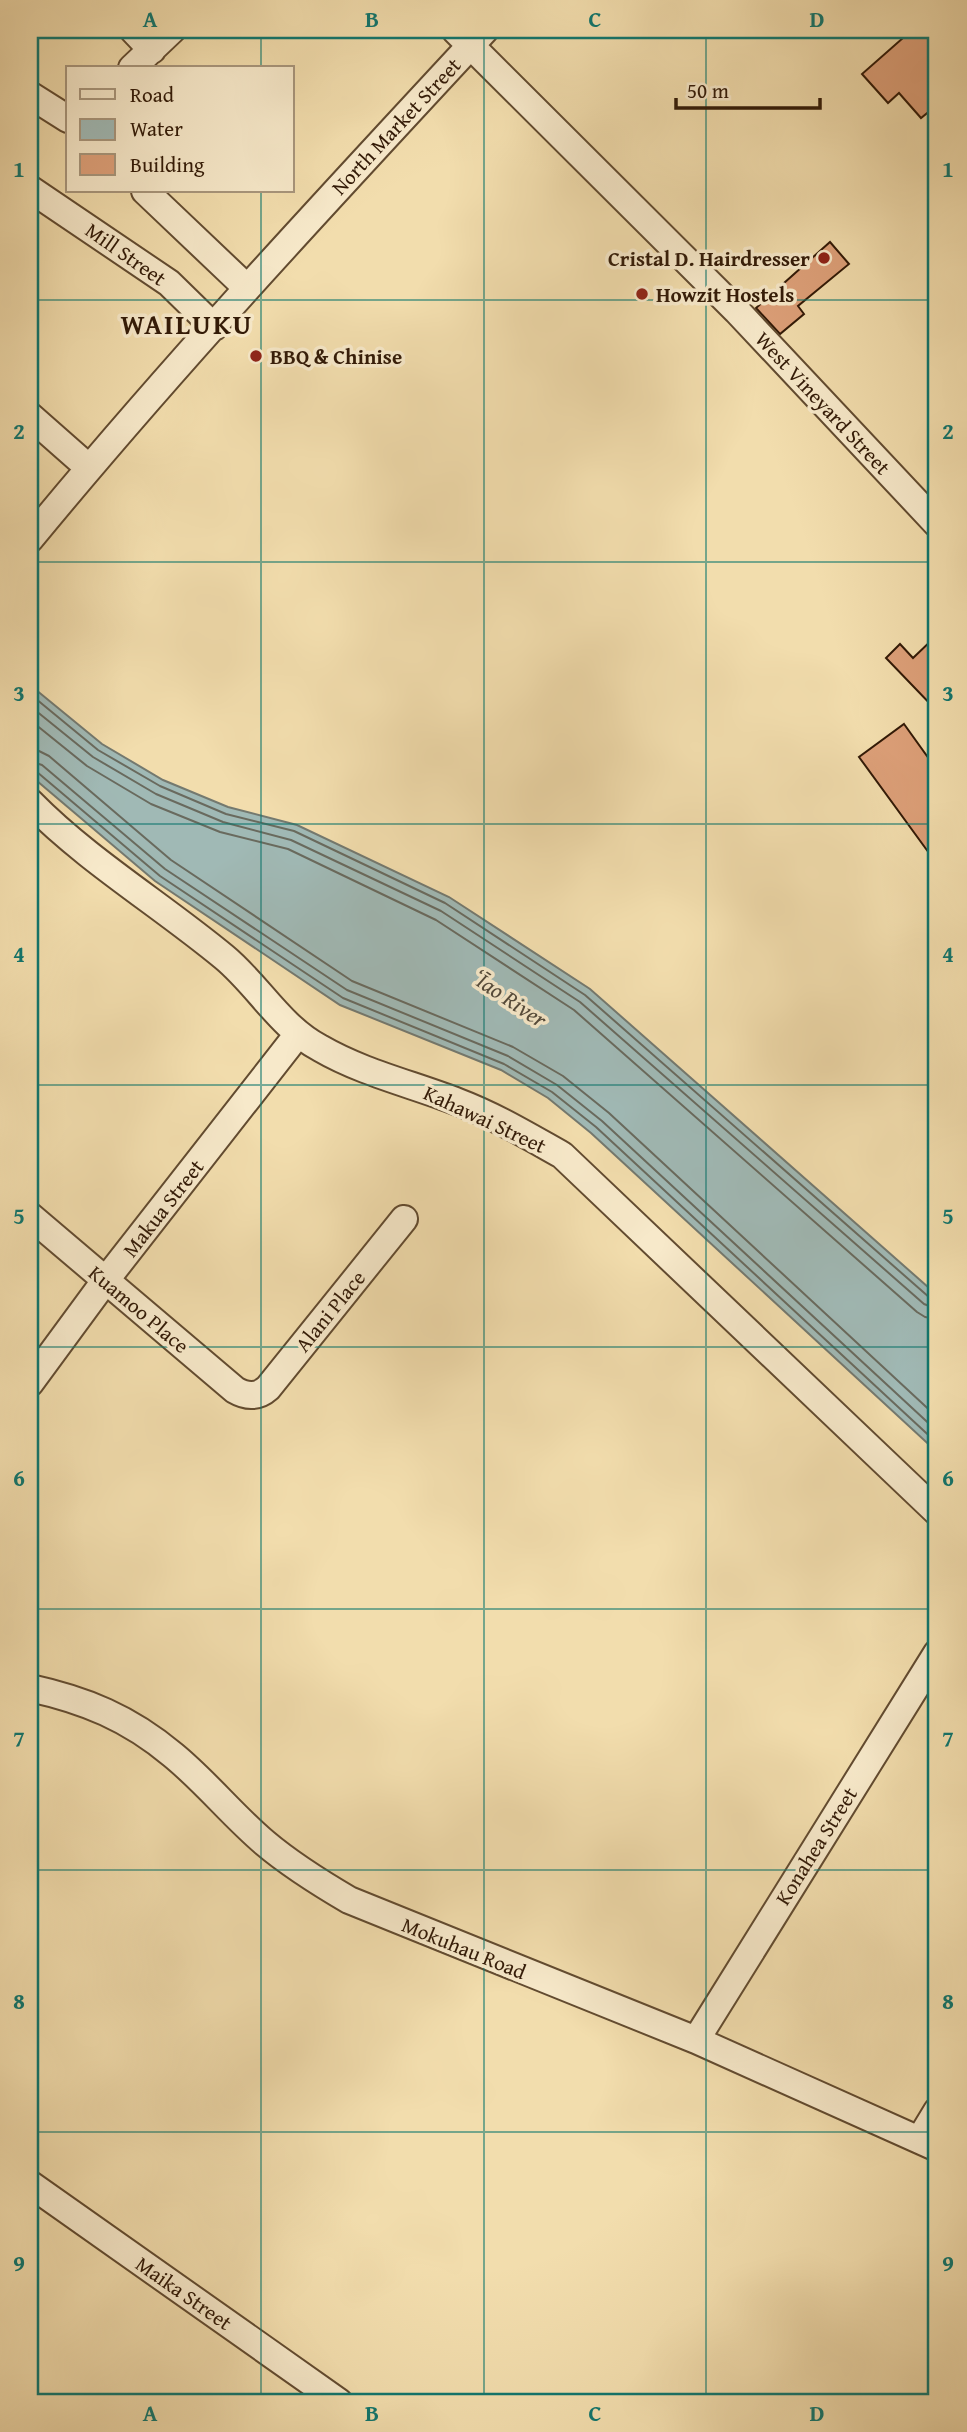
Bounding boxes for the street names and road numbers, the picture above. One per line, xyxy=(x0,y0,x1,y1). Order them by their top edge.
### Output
street label: North Market Street xyxy=(324,50,468,202)
street label: Mill Street xyxy=(79,215,173,294)
street label: West Vineyard Street xyxy=(748,324,898,482)
street label: Kahawai Street xyxy=(419,1077,552,1161)
street label: Makua Street xyxy=(115,1152,212,1264)
street label: Kuamoo Place xyxy=(82,1258,196,1361)
street label: Alani Place xyxy=(287,1263,373,1359)
street label: Konahea Street xyxy=(767,1780,865,1911)
street label: Mokuhau Road xyxy=(397,1909,532,1987)
street label: Maika Street xyxy=(129,2248,239,2338)

